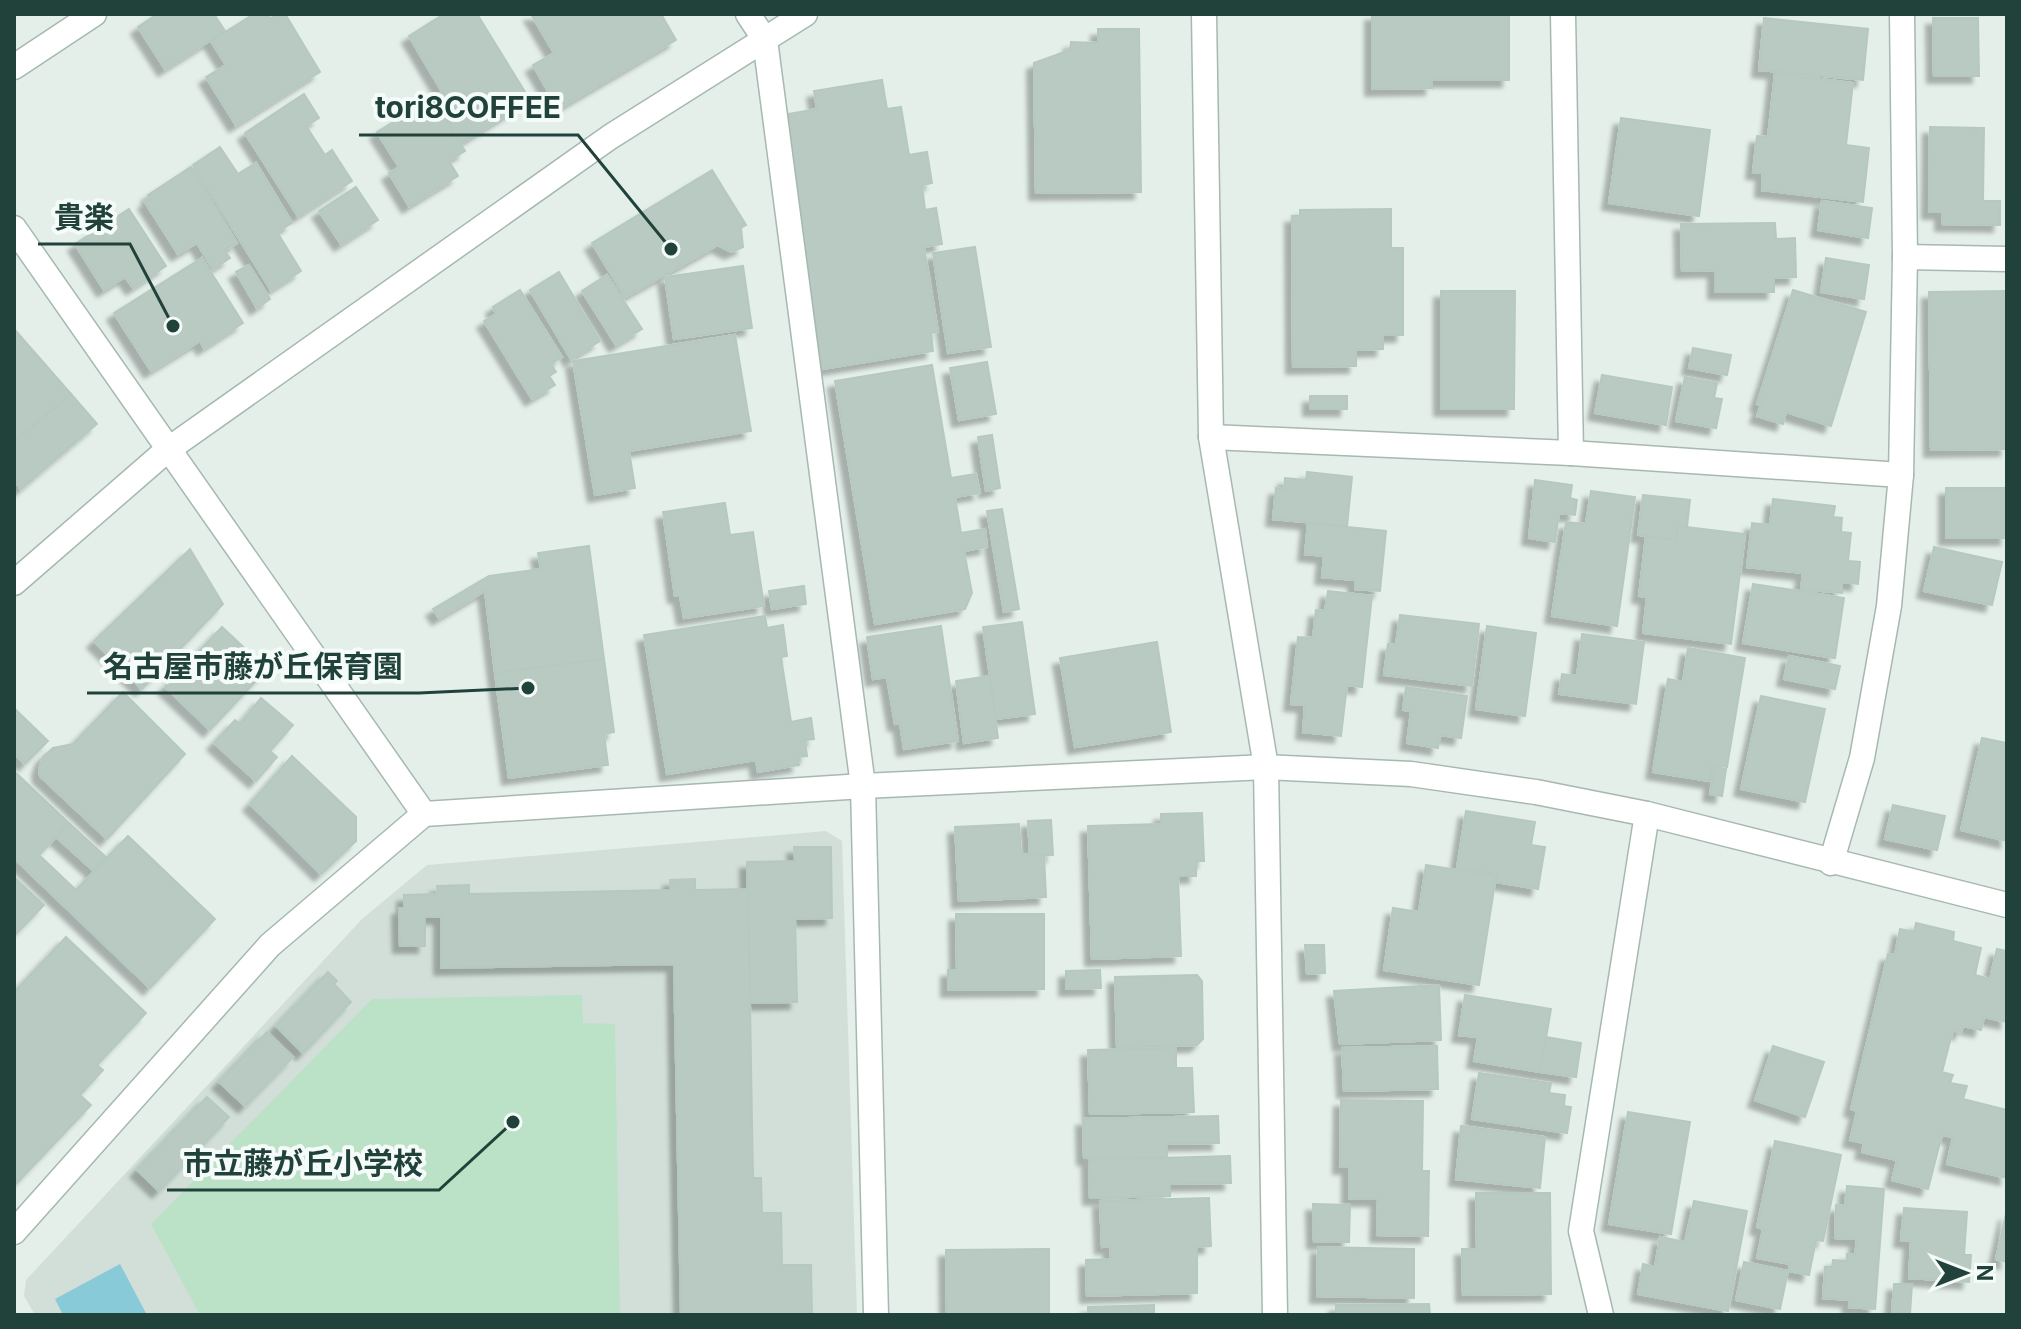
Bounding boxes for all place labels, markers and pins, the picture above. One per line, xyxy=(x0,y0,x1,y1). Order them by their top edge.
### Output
callout: tori8COFFEE xyxy=(359,81,578,135)
callout: 貴楽 xyxy=(38,190,130,244)
callout: 名古屋市藤が丘保育園 xyxy=(87,639,419,693)
callout: 市立藤が丘小学校 xyxy=(167,1136,439,1190)

